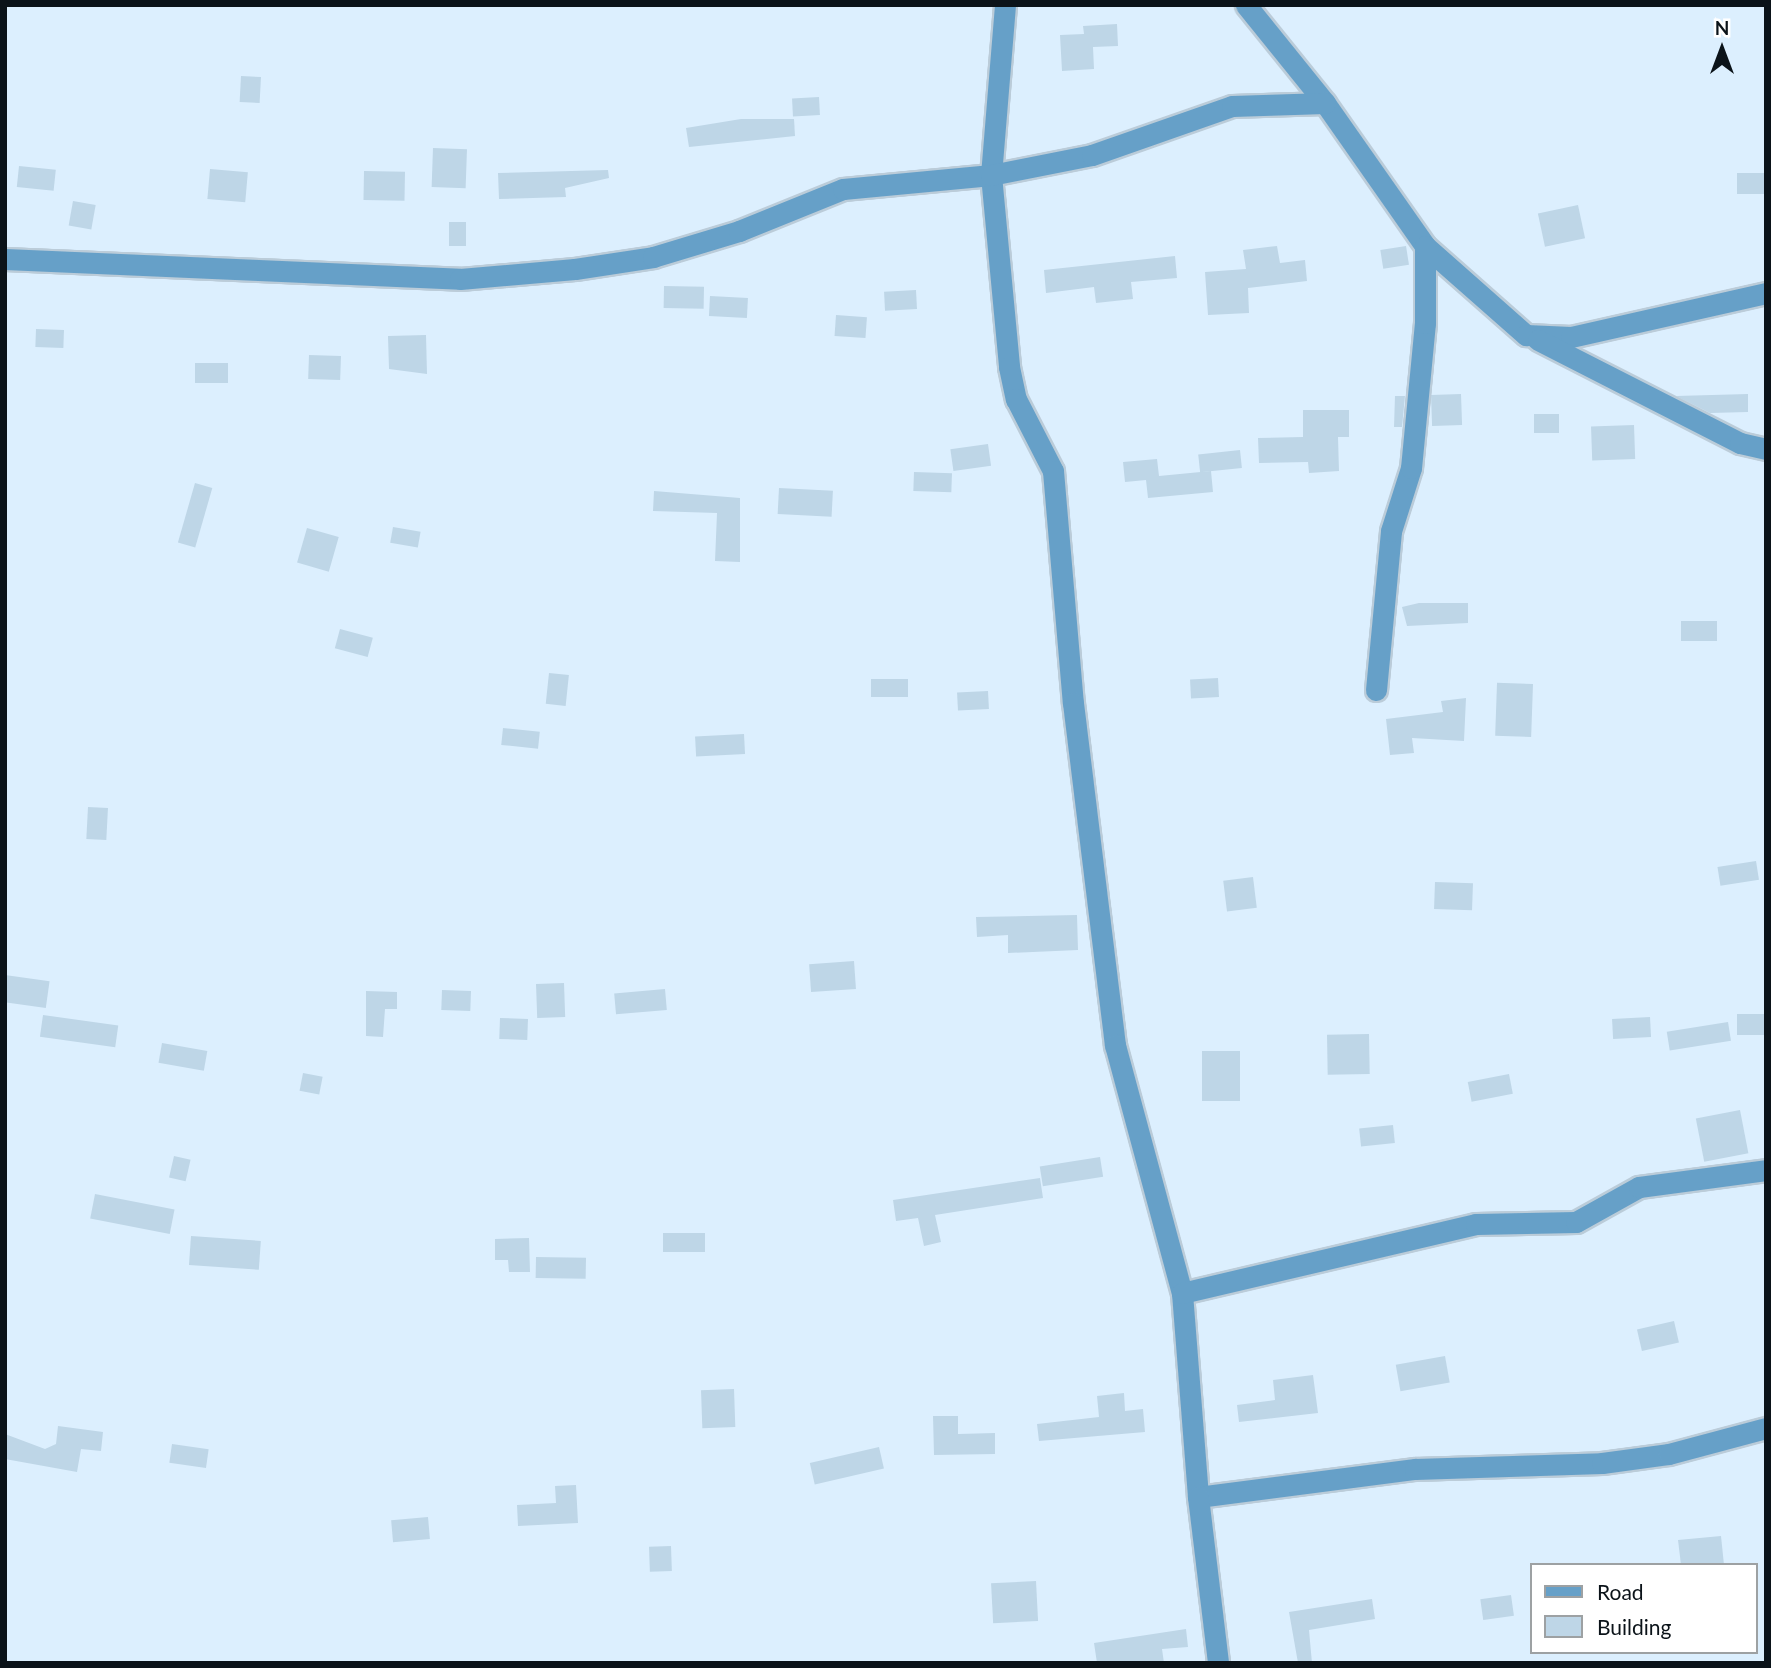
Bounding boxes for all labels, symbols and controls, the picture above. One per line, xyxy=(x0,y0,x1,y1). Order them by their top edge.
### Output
north arrow xyxy=(1687,14,1757,84)
text: N xyxy=(1715,16,1729,39)
legend xyxy=(1530,1563,1757,1654)
text: Road xyxy=(1597,1579,1644,1604)
text: Building xyxy=(1597,1614,1672,1639)

